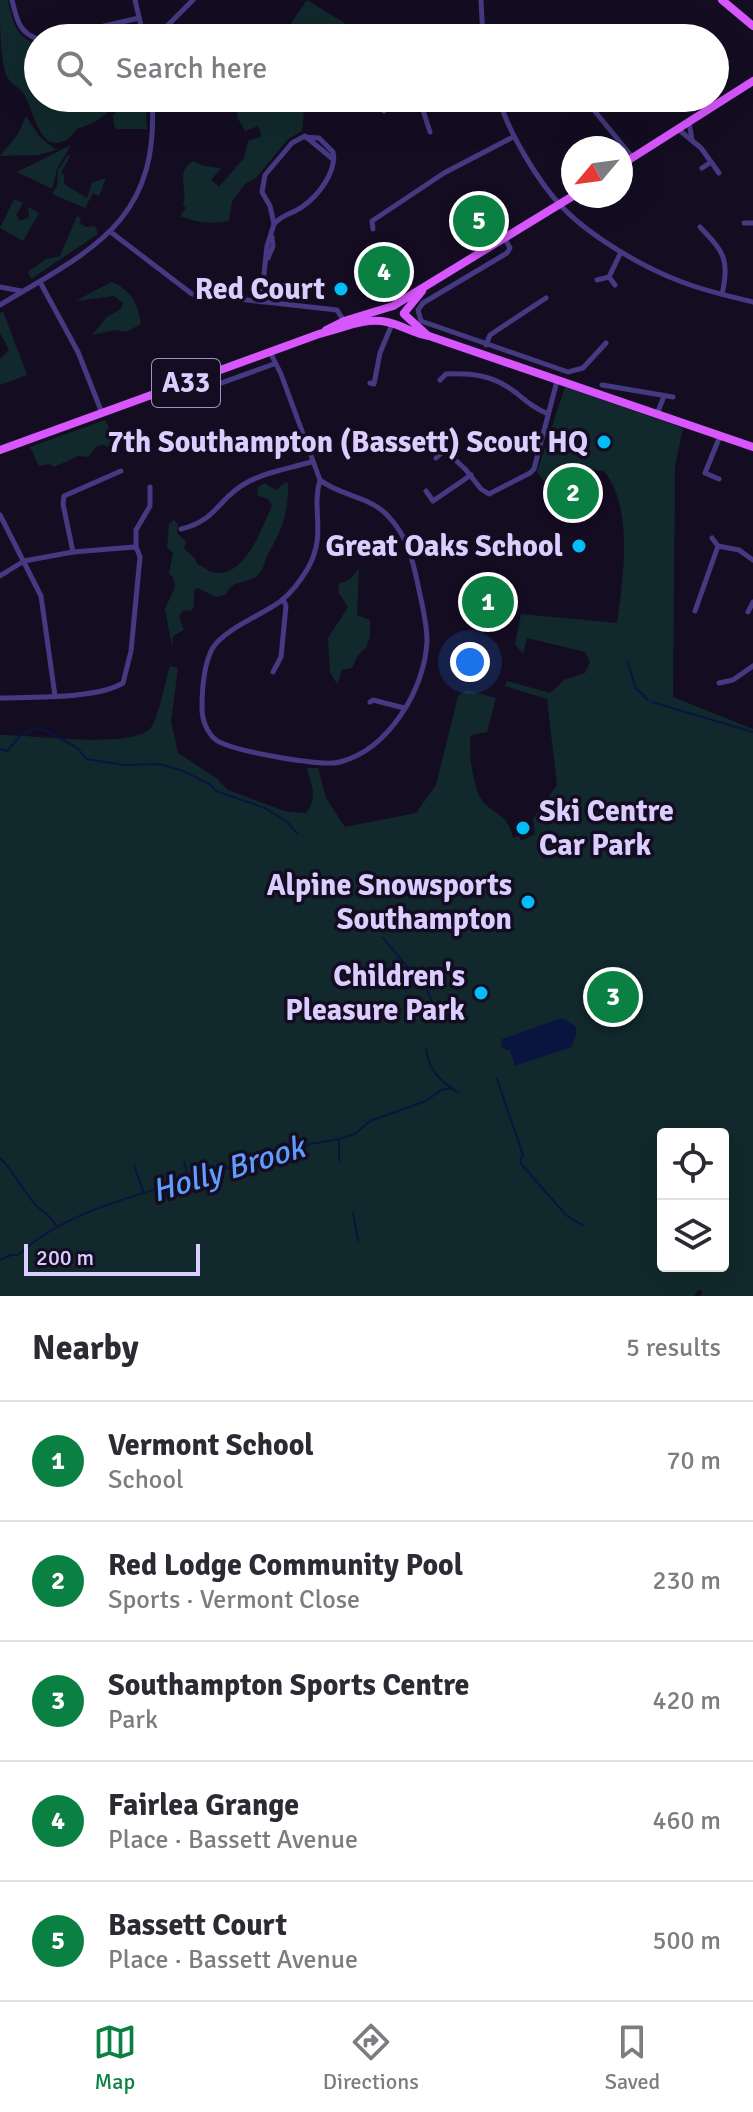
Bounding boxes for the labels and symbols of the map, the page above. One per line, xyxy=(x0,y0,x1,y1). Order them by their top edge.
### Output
north arrow xyxy=(561,136,633,208)
pin: 5 xyxy=(453,191,505,251)
pin: 4 xyxy=(358,242,410,302)
place label: Red Court xyxy=(195,271,325,308)
marker: Red Court xyxy=(332,280,350,298)
road number: A33 xyxy=(152,359,220,407)
place label: 7th Southampton (Bassett) Scout HQ xyxy=(108,424,588,461)
marker: 7th Southampton (Bassett) Scout HQ xyxy=(595,433,613,451)
pin: 2 xyxy=(547,463,599,523)
place label: Great Oaks School xyxy=(325,528,563,565)
marker: Great Oaks School xyxy=(570,537,588,555)
pin: 1 xyxy=(462,572,514,632)
your location xyxy=(450,642,490,682)
place label: Ski Centre Car Park xyxy=(539,793,674,864)
marker: Ski Centre Car Park xyxy=(514,819,532,837)
place label: Alpine Snowsports Southampton xyxy=(267,867,512,938)
marker: Alpine Snowsports Southampton xyxy=(519,893,537,911)
place label: Children's Pleasure Park xyxy=(285,958,465,1029)
pin: 3 xyxy=(587,967,639,1027)
marker: Children's Pleasure Park xyxy=(472,984,490,1002)
water label: Holly Brook xyxy=(147,1126,312,1211)
scale bar xyxy=(24,1240,200,1276)

